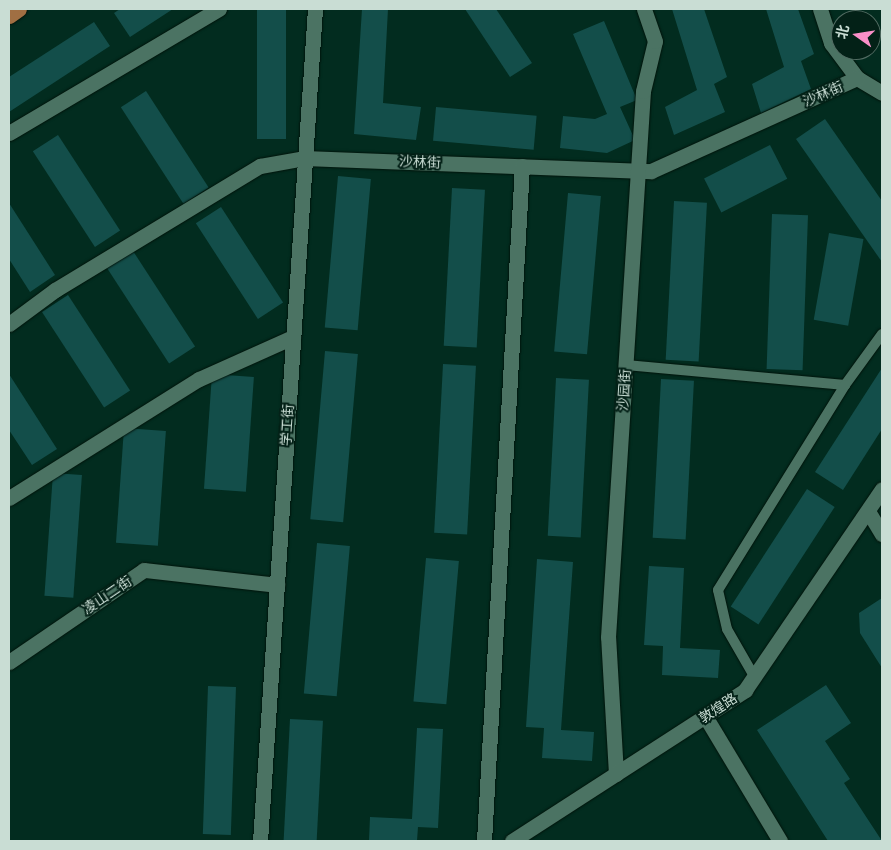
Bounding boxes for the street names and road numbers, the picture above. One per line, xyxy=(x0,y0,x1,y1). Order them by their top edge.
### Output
street label: 沙林街 xyxy=(800,78,846,110)
street label: 沙林街 xyxy=(399,153,441,171)
street label: 沙园街 xyxy=(614,368,634,412)
street label: 学工街 xyxy=(277,403,297,447)
street label: 凌山二街 xyxy=(79,572,135,618)
street label: 敦煌路 xyxy=(696,690,740,726)

